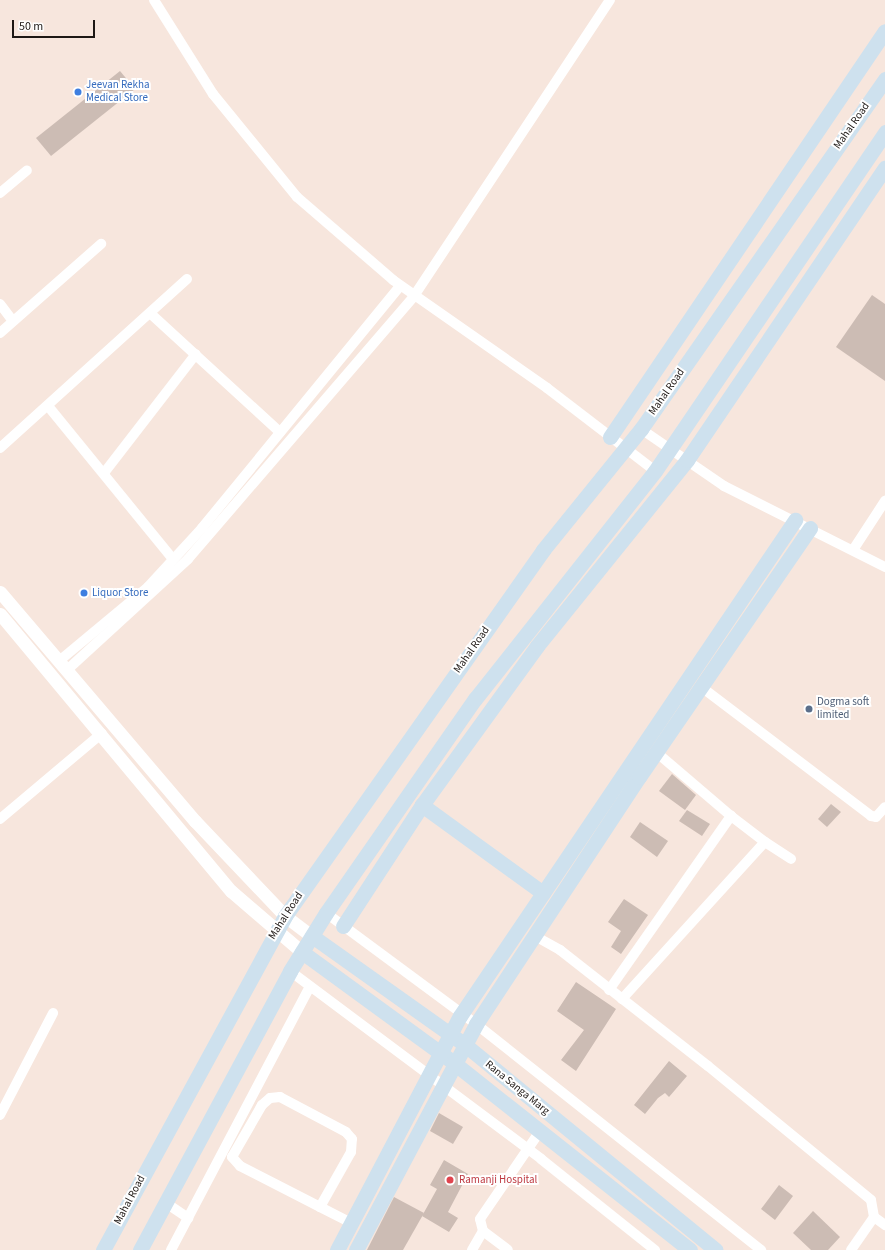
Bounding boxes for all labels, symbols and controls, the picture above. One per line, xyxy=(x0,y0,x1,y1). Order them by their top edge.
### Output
scale bar xyxy=(14,12,97,38)
text: 50 m xyxy=(19,18,43,35)
place label: Jeevan Rekha Medical Store xyxy=(86,79,149,105)
marker: Jeevan Rekha Medical Store xyxy=(73,87,83,97)
street label: Mahal Road xyxy=(831,100,873,152)
street label: Mahal Road xyxy=(646,366,688,418)
place label: Liquor Store xyxy=(92,586,148,600)
marker: Liquor Store xyxy=(79,588,89,598)
street label: Mahal Road xyxy=(451,624,493,676)
place label: Dogma soft limited xyxy=(817,696,869,722)
marker: Dogma soft limited xyxy=(804,704,814,714)
street label: Mahal Road xyxy=(266,890,306,942)
street label: Rana Sanga Marg xyxy=(482,1058,552,1118)
street label: Mahal Road xyxy=(112,1173,148,1227)
place label: Ramanji Hospital xyxy=(459,1173,537,1187)
marker: Ramanji Hospital xyxy=(444,1174,456,1186)

